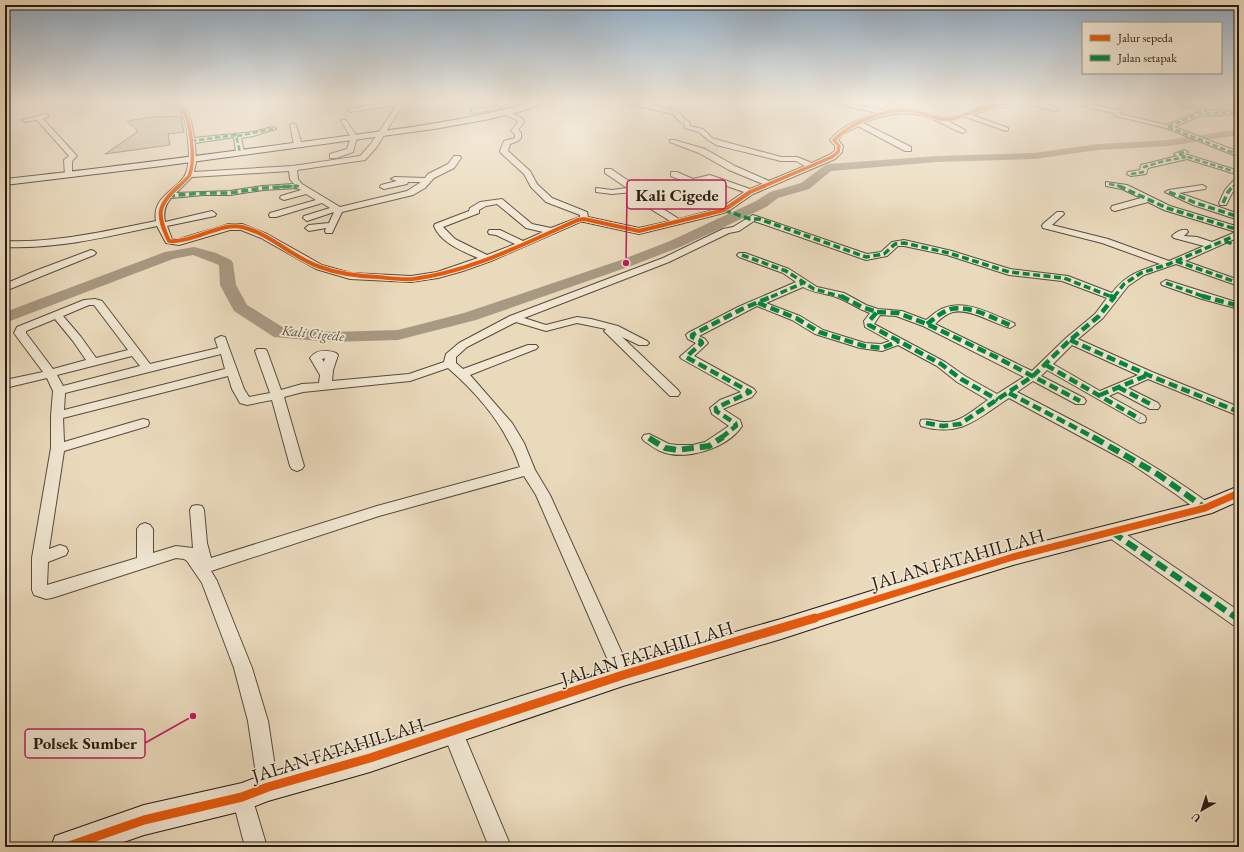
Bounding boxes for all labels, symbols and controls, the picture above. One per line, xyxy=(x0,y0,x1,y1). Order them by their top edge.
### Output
legend xyxy=(1082,22,1222,74)
text: Jalur sepeda xyxy=(1117,30,1173,46)
text: Jalan setapak xyxy=(1117,50,1177,66)
callout: Kali Cigede xyxy=(627,180,726,209)
text: Kali Cigede xyxy=(635,184,719,206)
water label: Kali Cigede xyxy=(280,321,345,345)
street label: JALAN FATAHILLAH xyxy=(867,522,1048,596)
street label: JALAN FATAHILLAH xyxy=(556,615,736,692)
street label: JALAN FATAHILLAH xyxy=(247,712,427,789)
callout: Polsek Sumber xyxy=(25,729,145,758)
text: Polsek Sumber xyxy=(33,732,137,754)
north arrow xyxy=(1182,790,1222,830)
text: U xyxy=(1187,809,1203,826)

